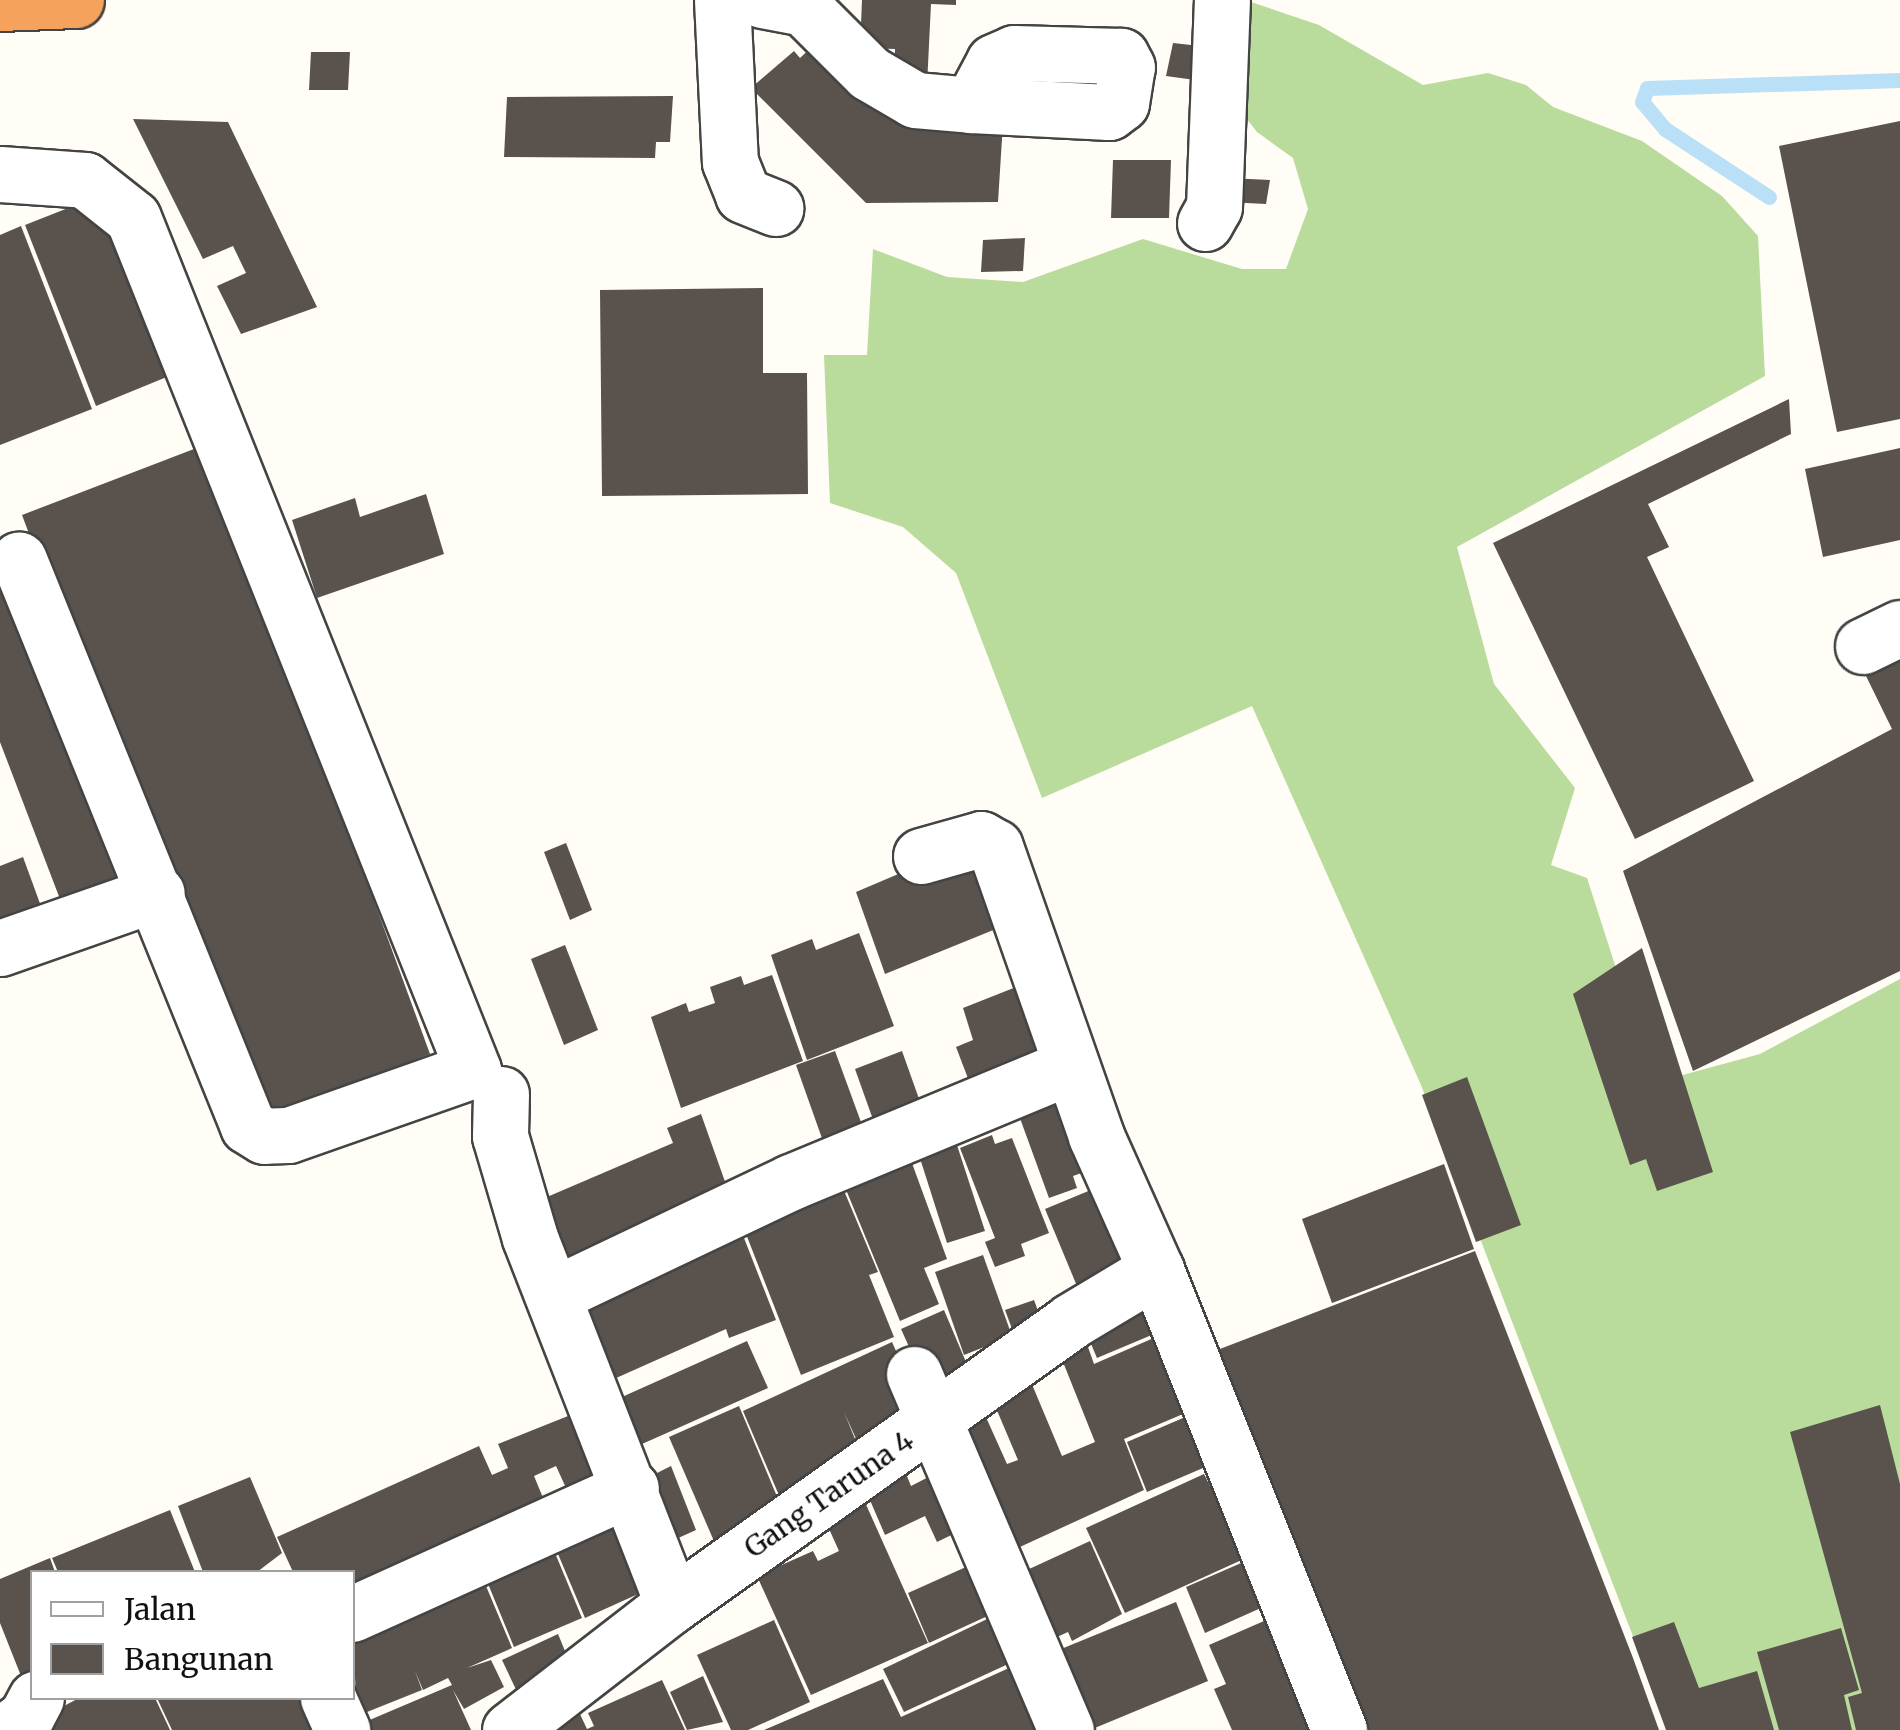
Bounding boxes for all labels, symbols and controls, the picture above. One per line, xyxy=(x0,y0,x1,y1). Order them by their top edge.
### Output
street label: Gang Taruna 4 xyxy=(738,1423,920,1565)
legend xyxy=(30,1570,355,1700)
text: Jalan xyxy=(124,1590,196,1628)
text: Bangunan xyxy=(124,1640,273,1678)

